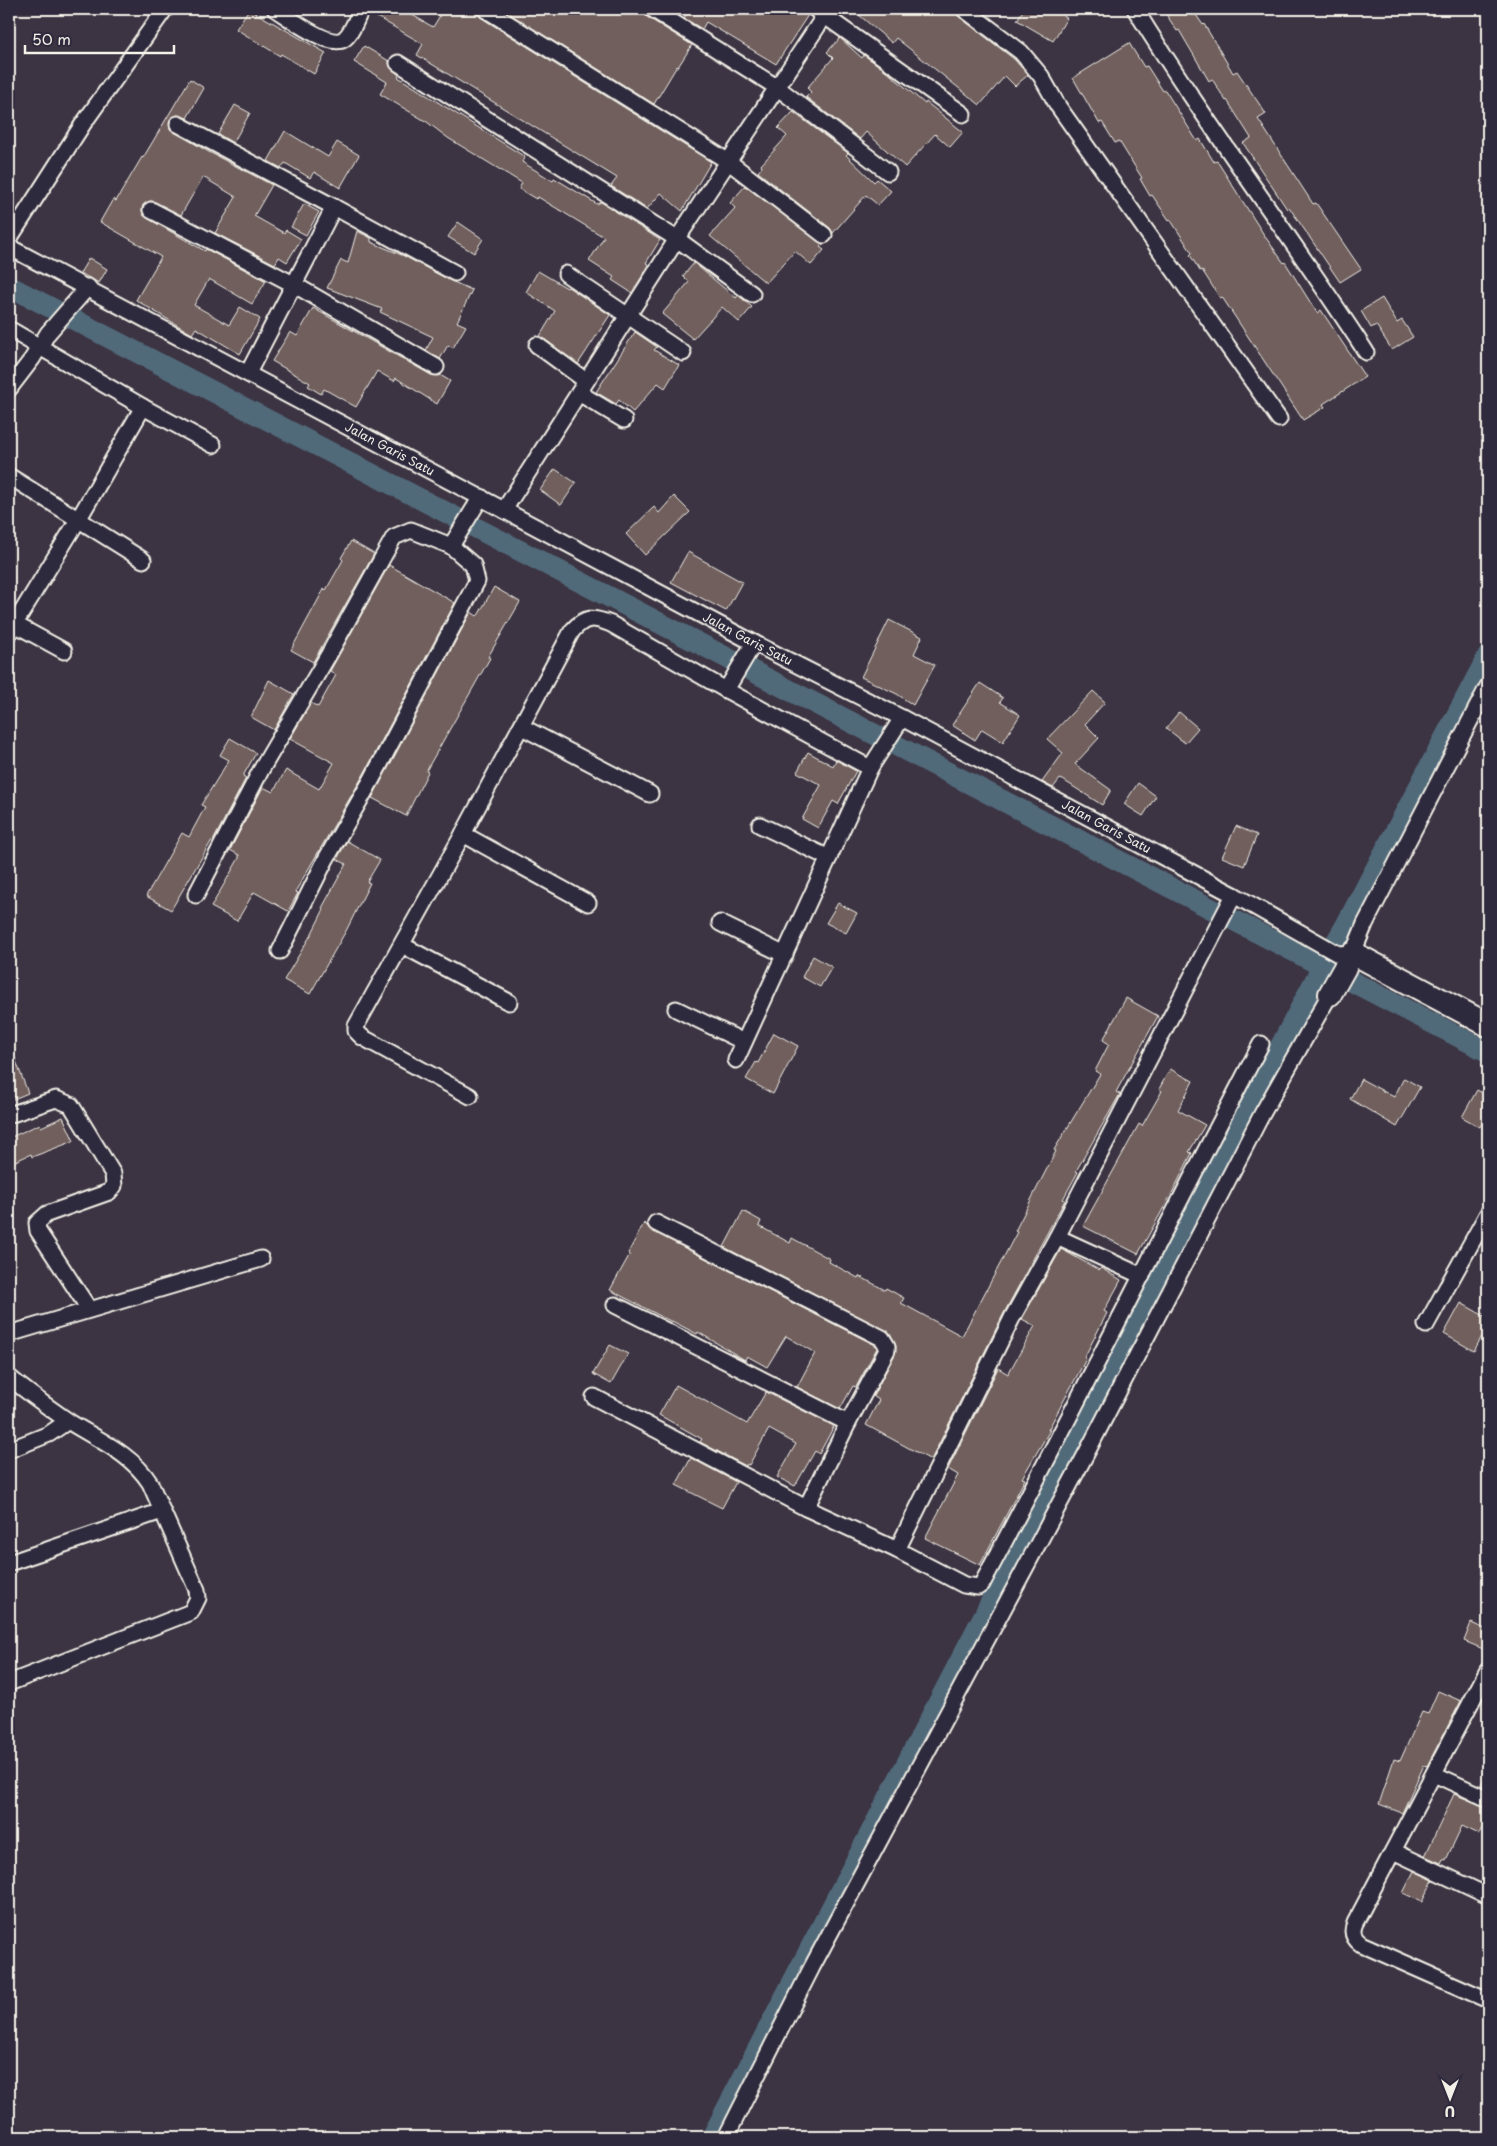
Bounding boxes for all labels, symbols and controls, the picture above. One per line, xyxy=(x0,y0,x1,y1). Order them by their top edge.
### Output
scale bar xyxy=(25,22,174,54)
text: 50 m xyxy=(32,27,71,50)
street label: Jalan Garis Satu xyxy=(342,417,438,480)
street label: Jalan Garis Satu xyxy=(700,607,796,669)
street label: Jalan Garis Satu xyxy=(1059,795,1155,857)
north arrow xyxy=(1424,2074,1474,2124)
text: U xyxy=(1445,2101,1455,2122)

